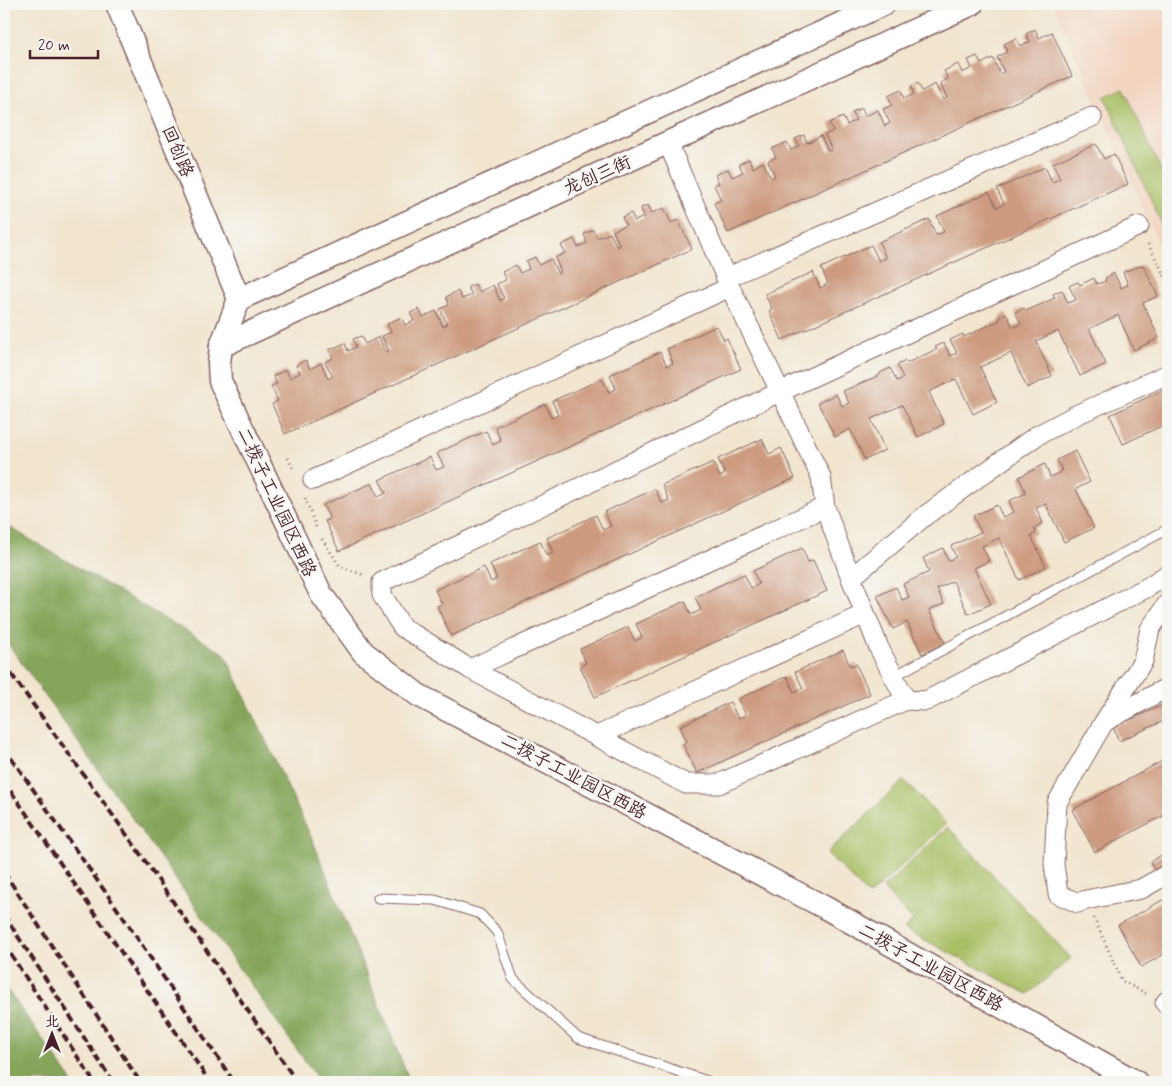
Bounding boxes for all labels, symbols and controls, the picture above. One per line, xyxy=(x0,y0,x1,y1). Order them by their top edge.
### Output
scale bar xyxy=(30,28,98,60)
text: 20 m xyxy=(38,36,70,56)
street label: 回创路 xyxy=(155,122,199,181)
street label: 龙创三街 xyxy=(560,150,635,202)
street label: 二拨子工业园区西路 xyxy=(231,424,321,581)
street label: 二拨子工业园区西路 xyxy=(496,728,651,826)
street label: 二拨子工业园区西路 xyxy=(854,918,1007,1018)
north arrow xyxy=(28,1008,78,1058)
text: 北 xyxy=(45,1013,59,1031)

